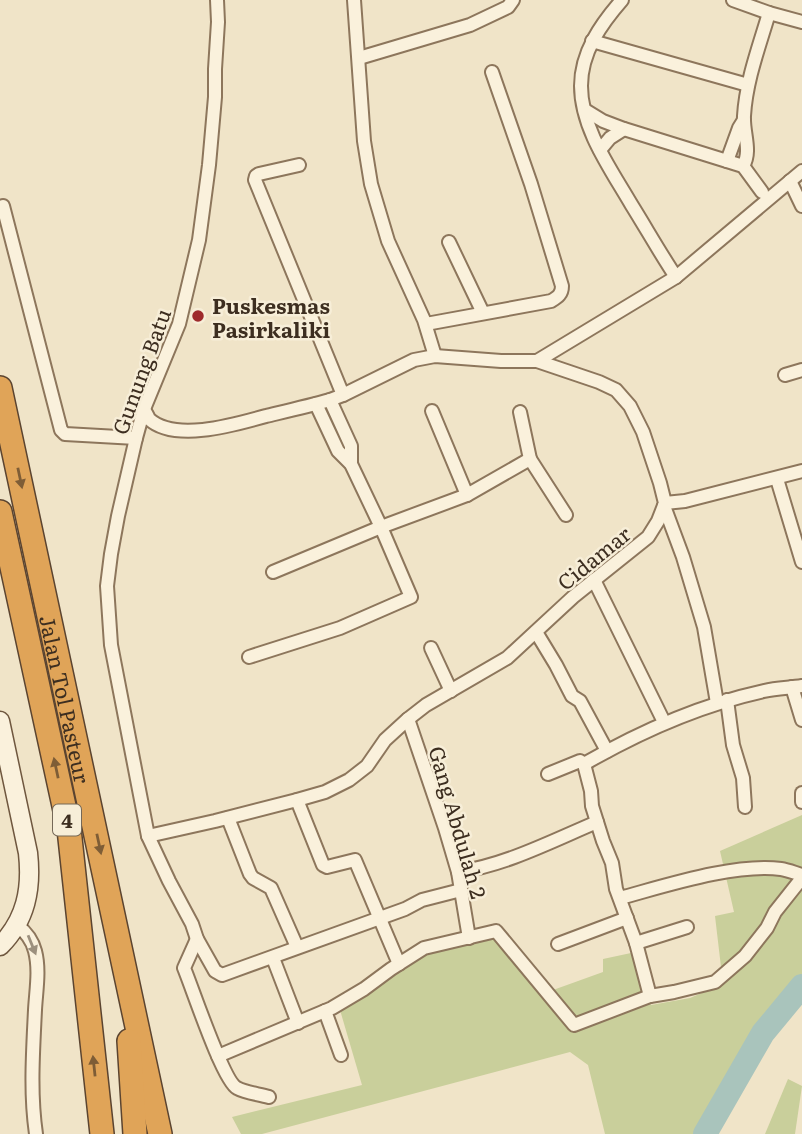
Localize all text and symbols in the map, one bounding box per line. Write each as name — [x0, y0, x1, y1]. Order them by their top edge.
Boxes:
place label: Puskesmas Pasirkaliki — [212, 289, 331, 344]
street label: Gunung Batu — [103, 304, 177, 438]
marker: Puskesmas Pasirkaliki — [190, 308, 206, 324]
one-way arrow — [14, 467, 25, 489]
street label: Cidamar — [549, 518, 637, 596]
street label: Jalan Tol Pasteur — [34, 612, 100, 786]
street label: Gang Abdulah 2 — [422, 742, 496, 902]
one-way arrow — [50, 757, 61, 779]
road number: 4 — [53, 804, 81, 835]
one-way arrow — [93, 833, 104, 855]
one-way arrow — [26, 935, 37, 956]
one-way arrow — [89, 1055, 100, 1077]

